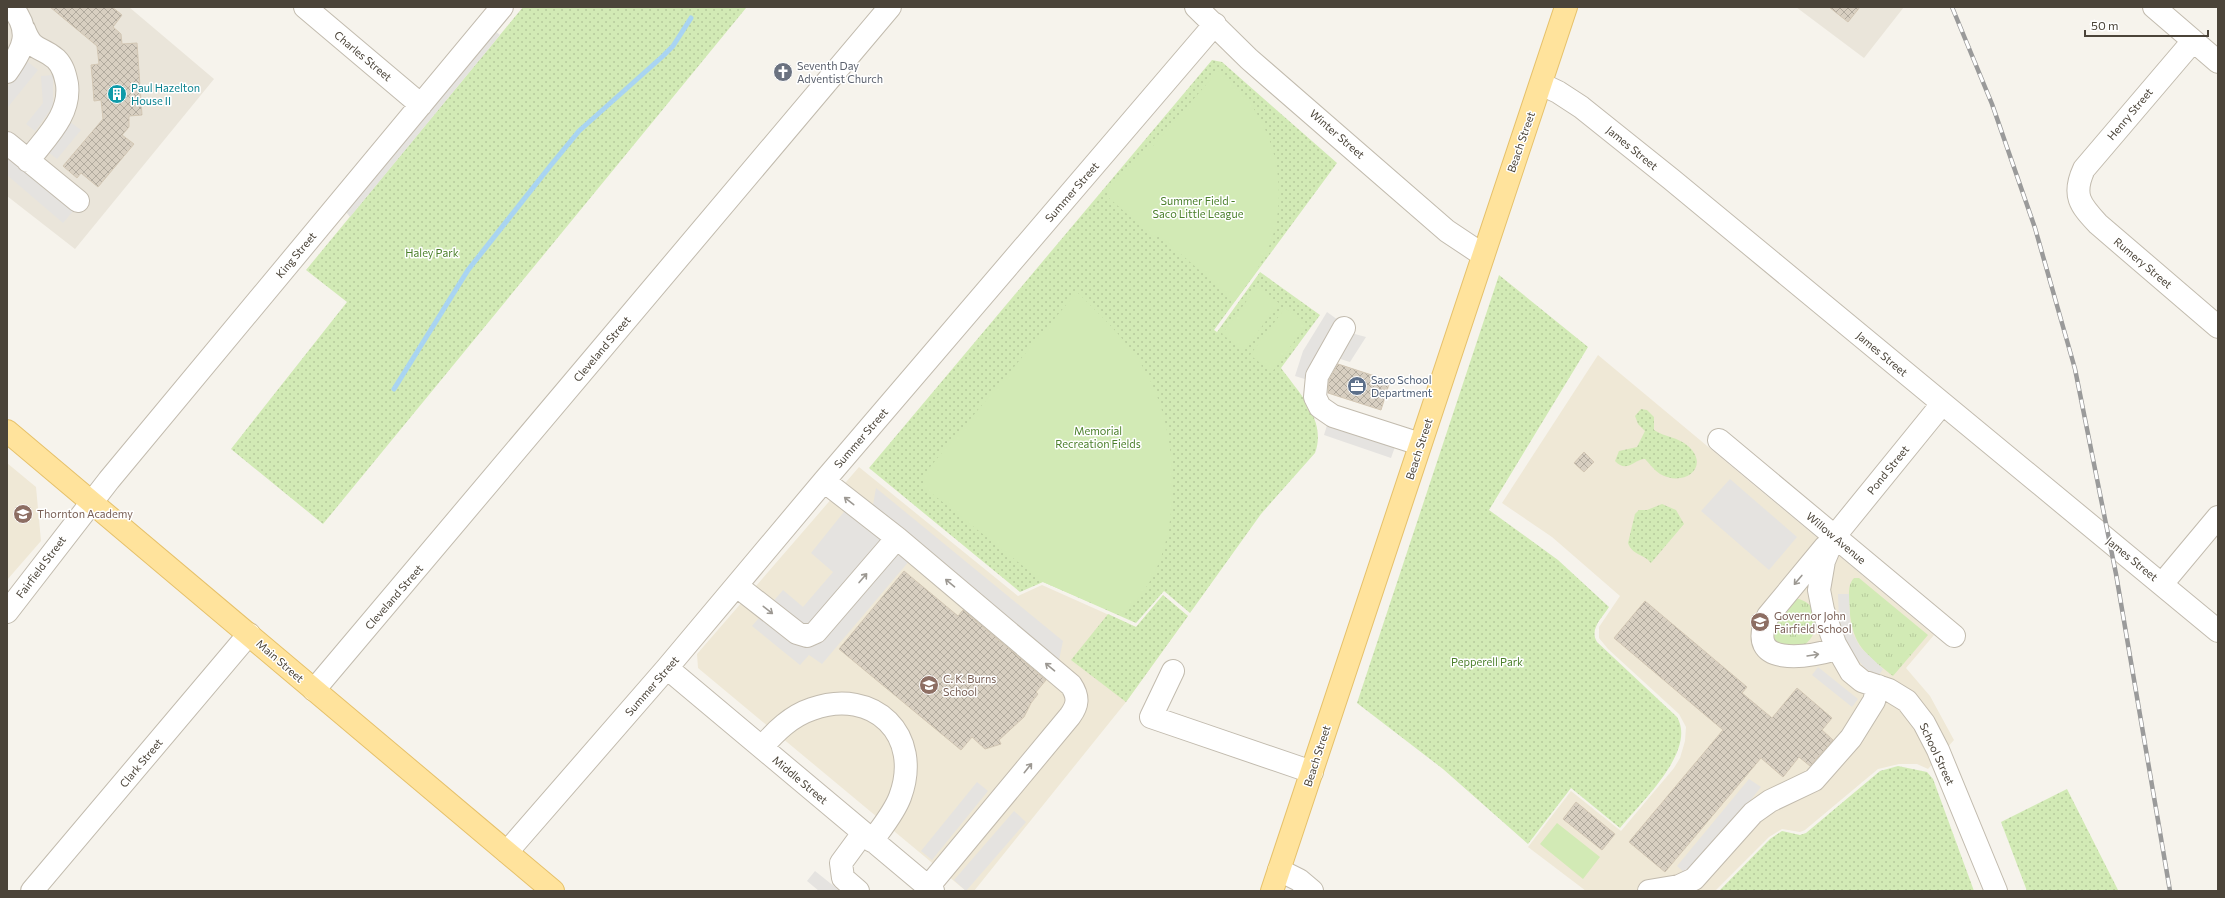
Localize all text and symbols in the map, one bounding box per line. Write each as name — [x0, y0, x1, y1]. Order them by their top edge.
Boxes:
scale bar — [2085, 12, 2208, 38]
text: 50 m — [2091, 18, 2119, 32]
street label: Charles Street — [332, 28, 395, 84]
place label: Seventh Day Adventist Church — [797, 59, 883, 85]
church icon: Seventh Day Adventist Church — [772, 61, 794, 83]
place label: Paul Hazelton House II — [131, 81, 200, 107]
building icon: Paul Hazelton House II — [106, 83, 128, 105]
street label: Henry Street — [2104, 85, 2155, 142]
street label: Winter Street — [1307, 106, 1368, 161]
street label: Beach Street — [1504, 109, 1537, 174]
street label: James Street — [1603, 123, 1661, 173]
street label: Summer Street — [1042, 159, 1102, 224]
park label: Summer Field - Saco Little League — [1153, 194, 1244, 220]
street label: King Street — [273, 229, 319, 280]
street label: Rumery Street — [2112, 234, 2176, 291]
park label: Haley Park — [405, 246, 459, 259]
street label: Cleveland Street — [570, 313, 633, 384]
street label: James Street — [1854, 329, 1911, 380]
place label: Saco School Department — [1371, 373, 1433, 399]
office icon: Saco School Department — [1346, 375, 1368, 397]
street label: Summer Street — [831, 405, 891, 470]
street label: Beach Street — [1403, 416, 1435, 481]
park label: Memorial Recreation Fields — [1055, 424, 1141, 450]
street label: Pond Street — [1864, 442, 1912, 497]
one-way arrow — [844, 497, 855, 505]
school or university icon: Thornton Academy — [12, 503, 34, 525]
place label: Thornton Academy — [37, 507, 133, 520]
street label: Willow Avenue — [1804, 509, 1869, 566]
street label: Fairfield Street — [13, 533, 68, 600]
street label: James Street — [2103, 534, 2161, 584]
street label: Cleveland Street — [362, 561, 426, 632]
one-way arrow — [859, 573, 868, 583]
one-way arrow — [1794, 574, 1803, 585]
one-way arrow — [945, 579, 956, 588]
one-way arrow — [762, 606, 773, 615]
place label: Governor John Fairfield School — [1774, 609, 1851, 635]
school or university icon: Governor John Fairfield School — [1749, 611, 1771, 633]
street label: Main Street — [254, 637, 307, 685]
one-way arrow — [1806, 651, 1819, 659]
street label: Summer Street — [622, 653, 682, 718]
park label: Pepperell Park — [1451, 655, 1523, 668]
one-way arrow — [1044, 662, 1055, 671]
place label: C. K. Burns School — [943, 672, 996, 698]
school or university icon: C. K. Burns School — [918, 674, 940, 696]
street label: School Street — [1917, 721, 1958, 787]
street label: Beach Street — [1301, 723, 1333, 788]
street label: Clark Street — [116, 735, 165, 790]
street label: Middle Street — [770, 753, 831, 807]
one-way arrow — [1023, 763, 1032, 774]

